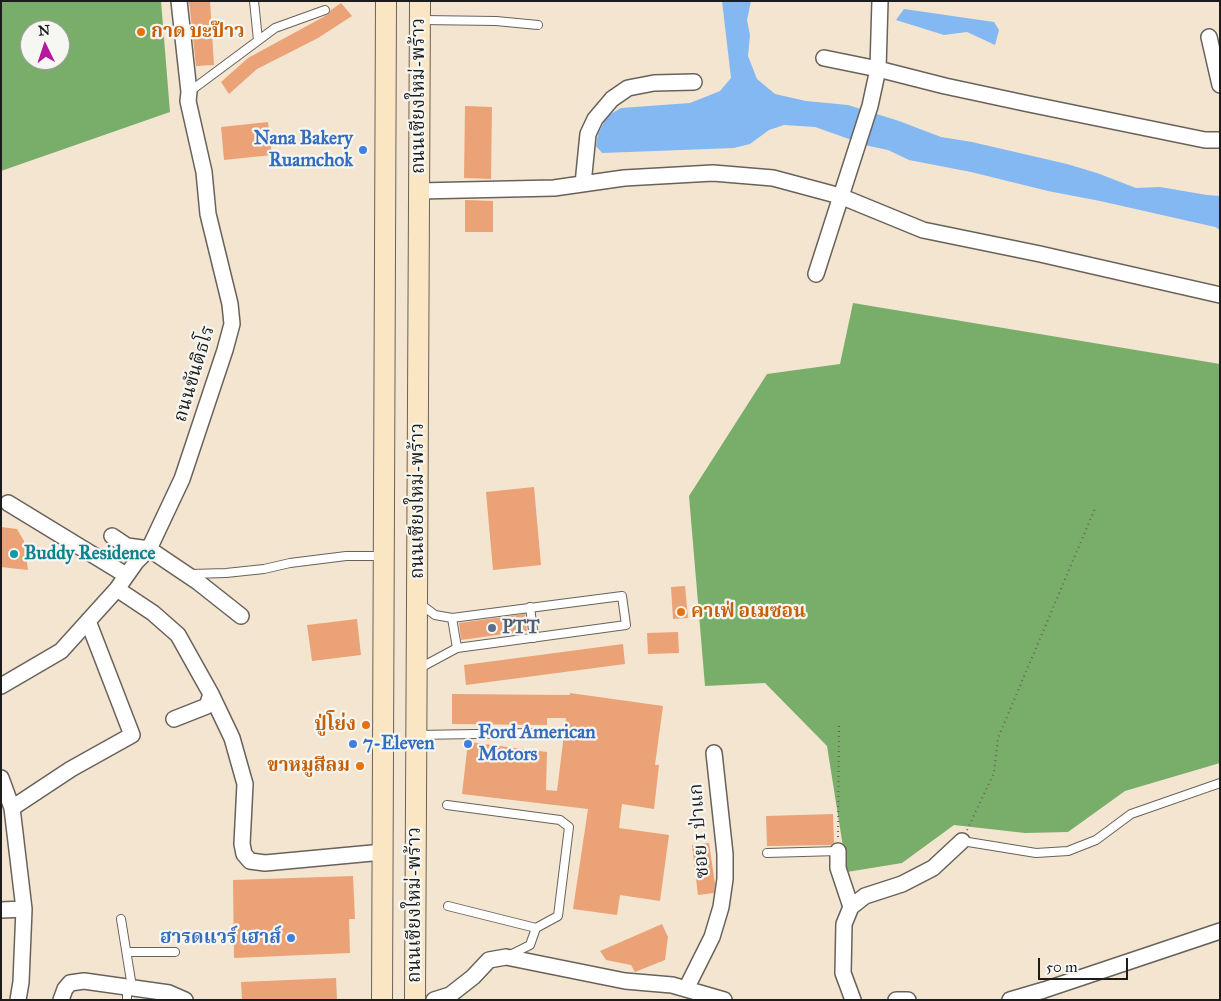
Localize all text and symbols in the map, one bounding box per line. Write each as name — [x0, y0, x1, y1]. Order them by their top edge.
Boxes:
street label: ถนนเชียงใหม่-พร้าว — [408, 18, 430, 174]
north arrow — [20, 20, 70, 70]
place label: กาด บะป๊าว — [151, 21, 245, 43]
text: N — [37, 22, 51, 39]
marker: กาด บะป๊าว — [135, 26, 147, 38]
place label: Nana Bakery Ruamchok — [254, 128, 353, 172]
marker: Nana Bakery Ruamchok — [357, 144, 369, 156]
street label: ถนนขันติธโร — [170, 323, 220, 425]
street label: ถนนเชียงใหม่-พร้าว — [407, 423, 429, 579]
place label: Buddy Residence — [24, 543, 156, 565]
marker: Buddy Residence — [8, 548, 20, 560]
place label: คาเฟ่ อเมซอน — [691, 601, 806, 623]
marker: คาเฟ่ อเมซอน — [675, 606, 687, 618]
place label: PTT — [502, 617, 539, 639]
marker: PTT — [486, 622, 498, 634]
place label: ปู่โย่ง — [314, 714, 356, 736]
marker: ปู่โย่ง — [360, 719, 372, 731]
place label: Ford American Motors — [478, 722, 596, 766]
place label: 7-Eleven — [363, 733, 435, 755]
marker: 7-Eleven — [347, 738, 359, 750]
marker: Ford American Motors — [462, 738, 474, 750]
place label: ขาหมูสีลม — [267, 755, 350, 777]
marker: ขาหมูสีลม — [354, 760, 366, 772]
street label: ซอย 1 ป่าแก — [685, 783, 715, 879]
street label: ถนนเชียงใหม่-พร้าว — [404, 827, 426, 983]
place label: ฮารดแวร์ เฮาส์ — [160, 927, 281, 949]
marker: ฮารดแวร์ เฮาส์ — [285, 932, 297, 944]
scale bar — [1041, 948, 1131, 980]
text: 50 m — [1046, 958, 1078, 976]

